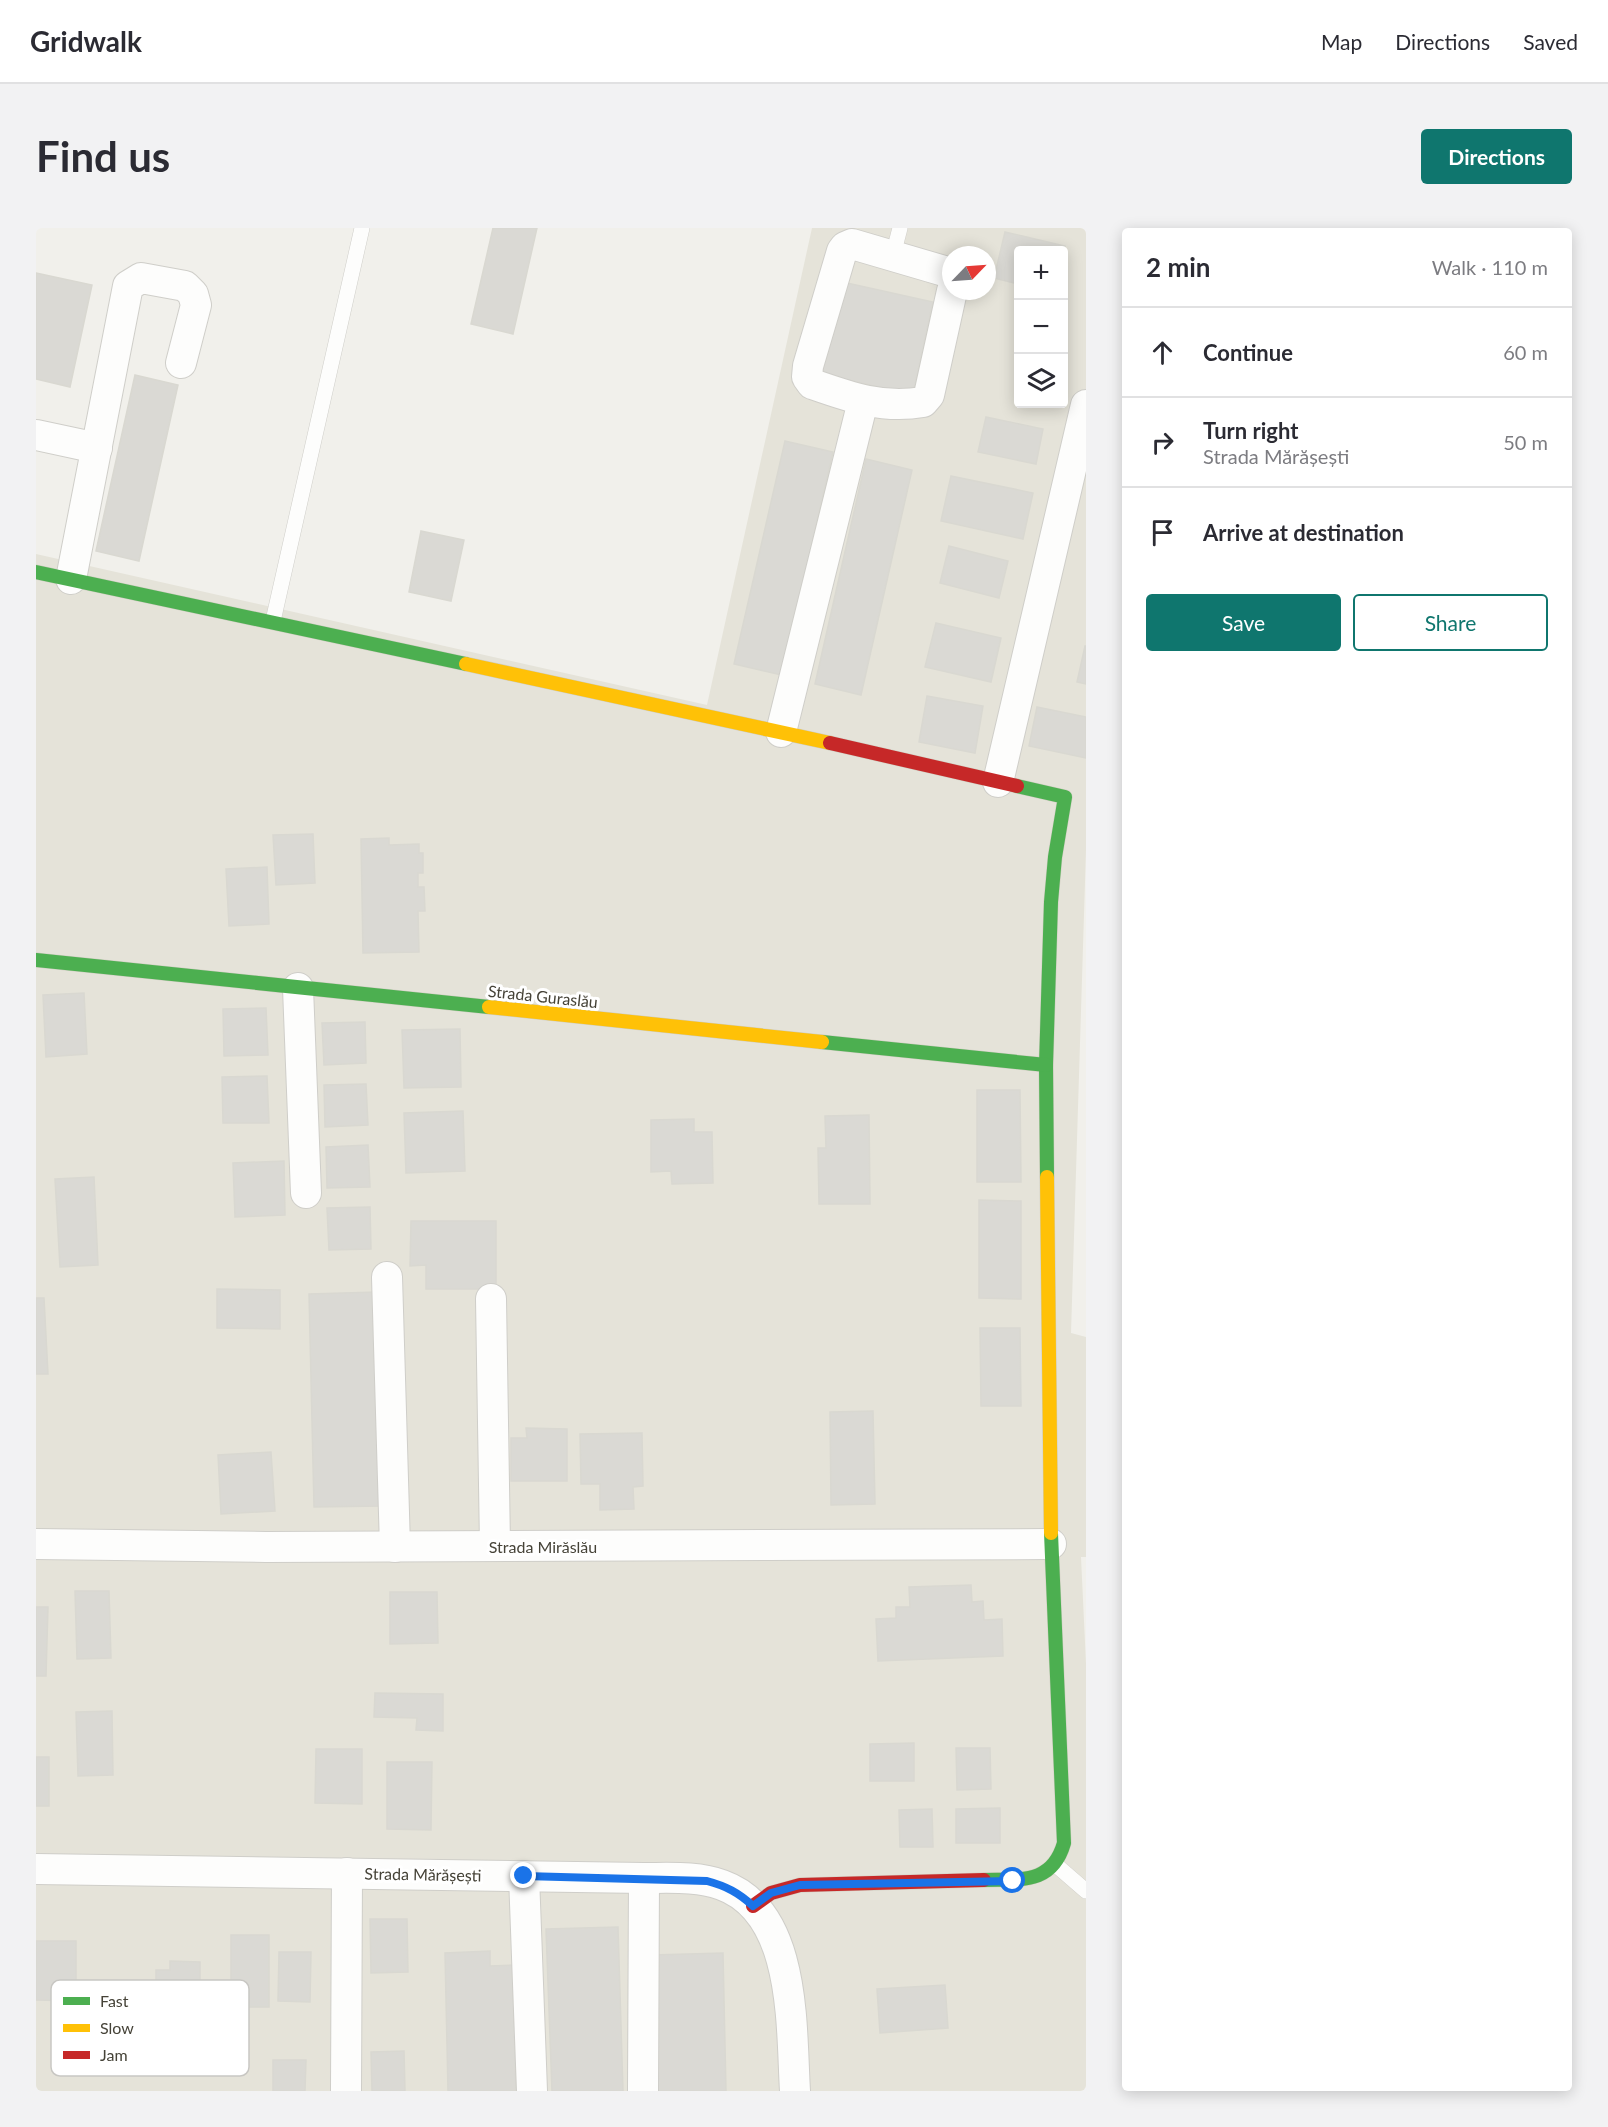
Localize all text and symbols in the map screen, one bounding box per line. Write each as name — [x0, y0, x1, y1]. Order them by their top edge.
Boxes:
text: Gridwalk — [30, 24, 142, 58]
text: Map — [1321, 29, 1362, 54]
text: Directions — [1395, 29, 1490, 54]
text: Saved — [1523, 29, 1578, 54]
button: Directions — [1421, 129, 1572, 184]
text: Find us — [36, 131, 170, 181]
north arrow — [942, 246, 996, 300]
map controls — [1014, 246, 1068, 408]
button: + — [1014, 246, 1068, 300]
text: 2 min — [1146, 251, 1210, 283]
text: Walk · 110 m — [1432, 255, 1548, 279]
button: − — [1014, 300, 1068, 354]
icon: ahead — [1146, 336, 1179, 369]
text: Continue — [1203, 339, 1293, 366]
text: 60 m — [1503, 340, 1548, 364]
button: layers — [1014, 354, 1068, 408]
text: Turn right — [1203, 417, 1298, 444]
icon: right — [1146, 426, 1179, 459]
text: 50 m — [1503, 430, 1548, 454]
text: Strada Mărășești — [1203, 444, 1349, 468]
icon: arrive — [1146, 516, 1179, 549]
text: Arrive at destination — [1203, 519, 1404, 546]
button: Save — [1146, 594, 1341, 651]
button: Share — [1353, 594, 1548, 651]
street label: Strada Guraslău — [487, 981, 599, 1011]
street label: Strada Mirăslău — [489, 1537, 597, 1556]
route end — [510, 1862, 536, 1888]
street label: Strada Mărășești — [364, 1863, 482, 1885]
route start — [999, 1867, 1025, 1893]
legend — [51, 1980, 249, 2076]
text: Fast — [100, 1991, 129, 2010]
text: Slow — [100, 2018, 134, 2037]
text: Jam — [100, 2045, 128, 2064]

